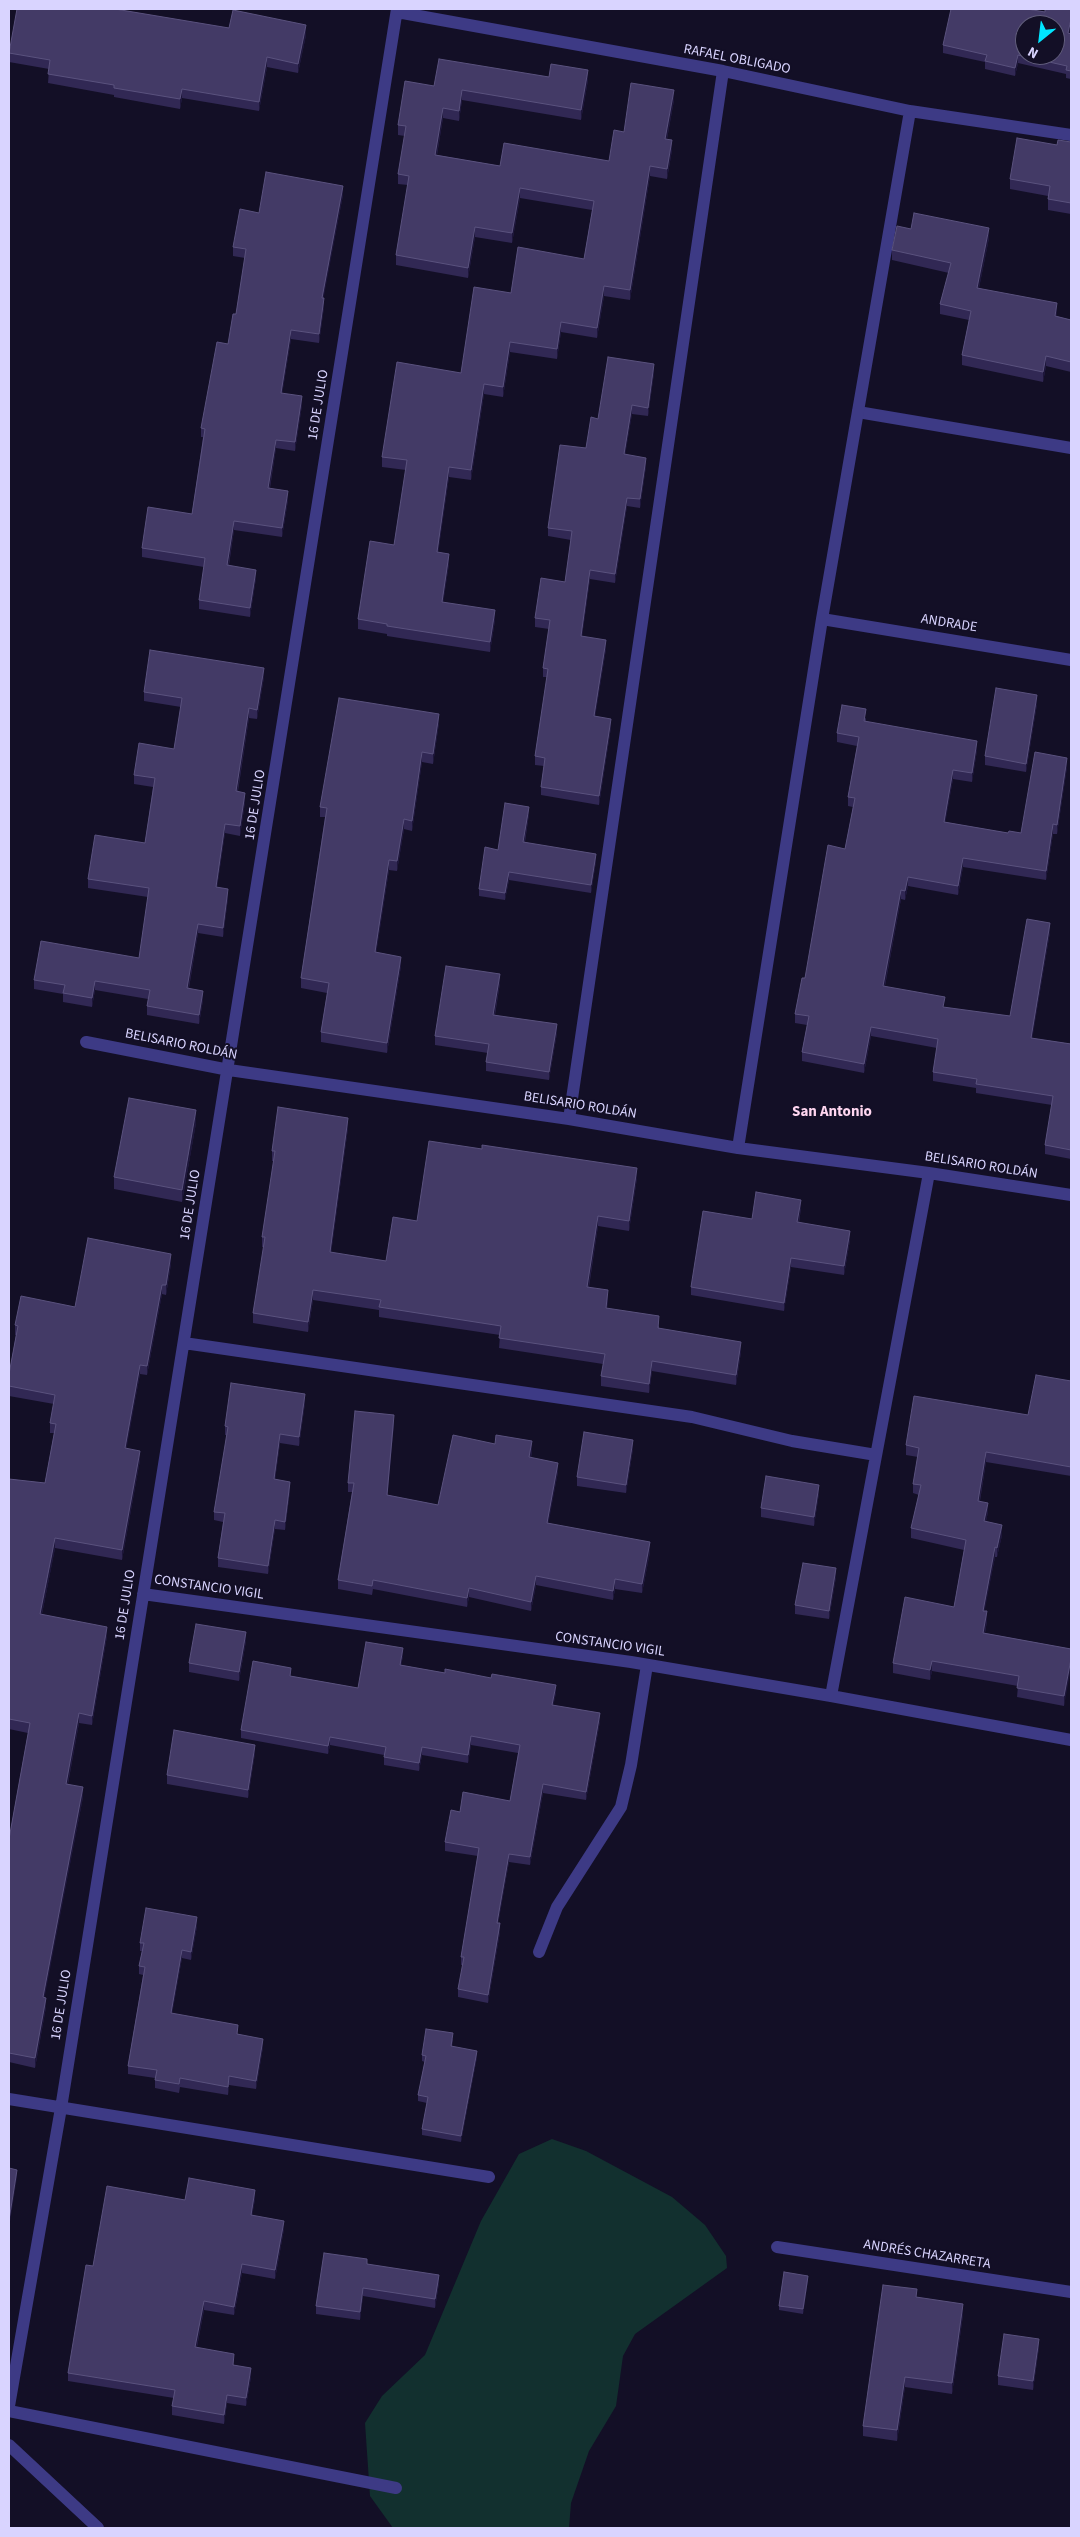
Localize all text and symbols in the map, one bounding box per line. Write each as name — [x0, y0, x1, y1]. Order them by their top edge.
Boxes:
north arrow — [1015, 15, 1065, 65]
street label: RAFAEL OBLIGADO — [682, 41, 792, 79]
text: N — [1024, 41, 1042, 63]
street label: 16 DE JULIO — [305, 369, 333, 441]
street label: ANDRADE — [920, 611, 978, 637]
street label: 16 DE JULIO — [242, 769, 270, 841]
street label: BELISARIO ROLDÁN — [123, 1026, 239, 1064]
street label: BELISARIO ROLDÁN — [522, 1089, 638, 1123]
district label: San Antonio — [792, 1104, 872, 1122]
street label: BELISARIO ROLDÁN — [923, 1149, 1039, 1183]
street label: 16 DE JULIO — [177, 1169, 205, 1241]
street label: 16 DE JULIO — [112, 1569, 140, 1641]
street label: CONSTANCIO VIGIL — [153, 1572, 265, 1604]
street label: CONSTANCIO VIGIL — [554, 1629, 666, 1661]
street label: 16 DE JULIO — [48, 1969, 76, 2041]
street label: ANDRÉS CHAZARRETA — [862, 2237, 992, 2273]

